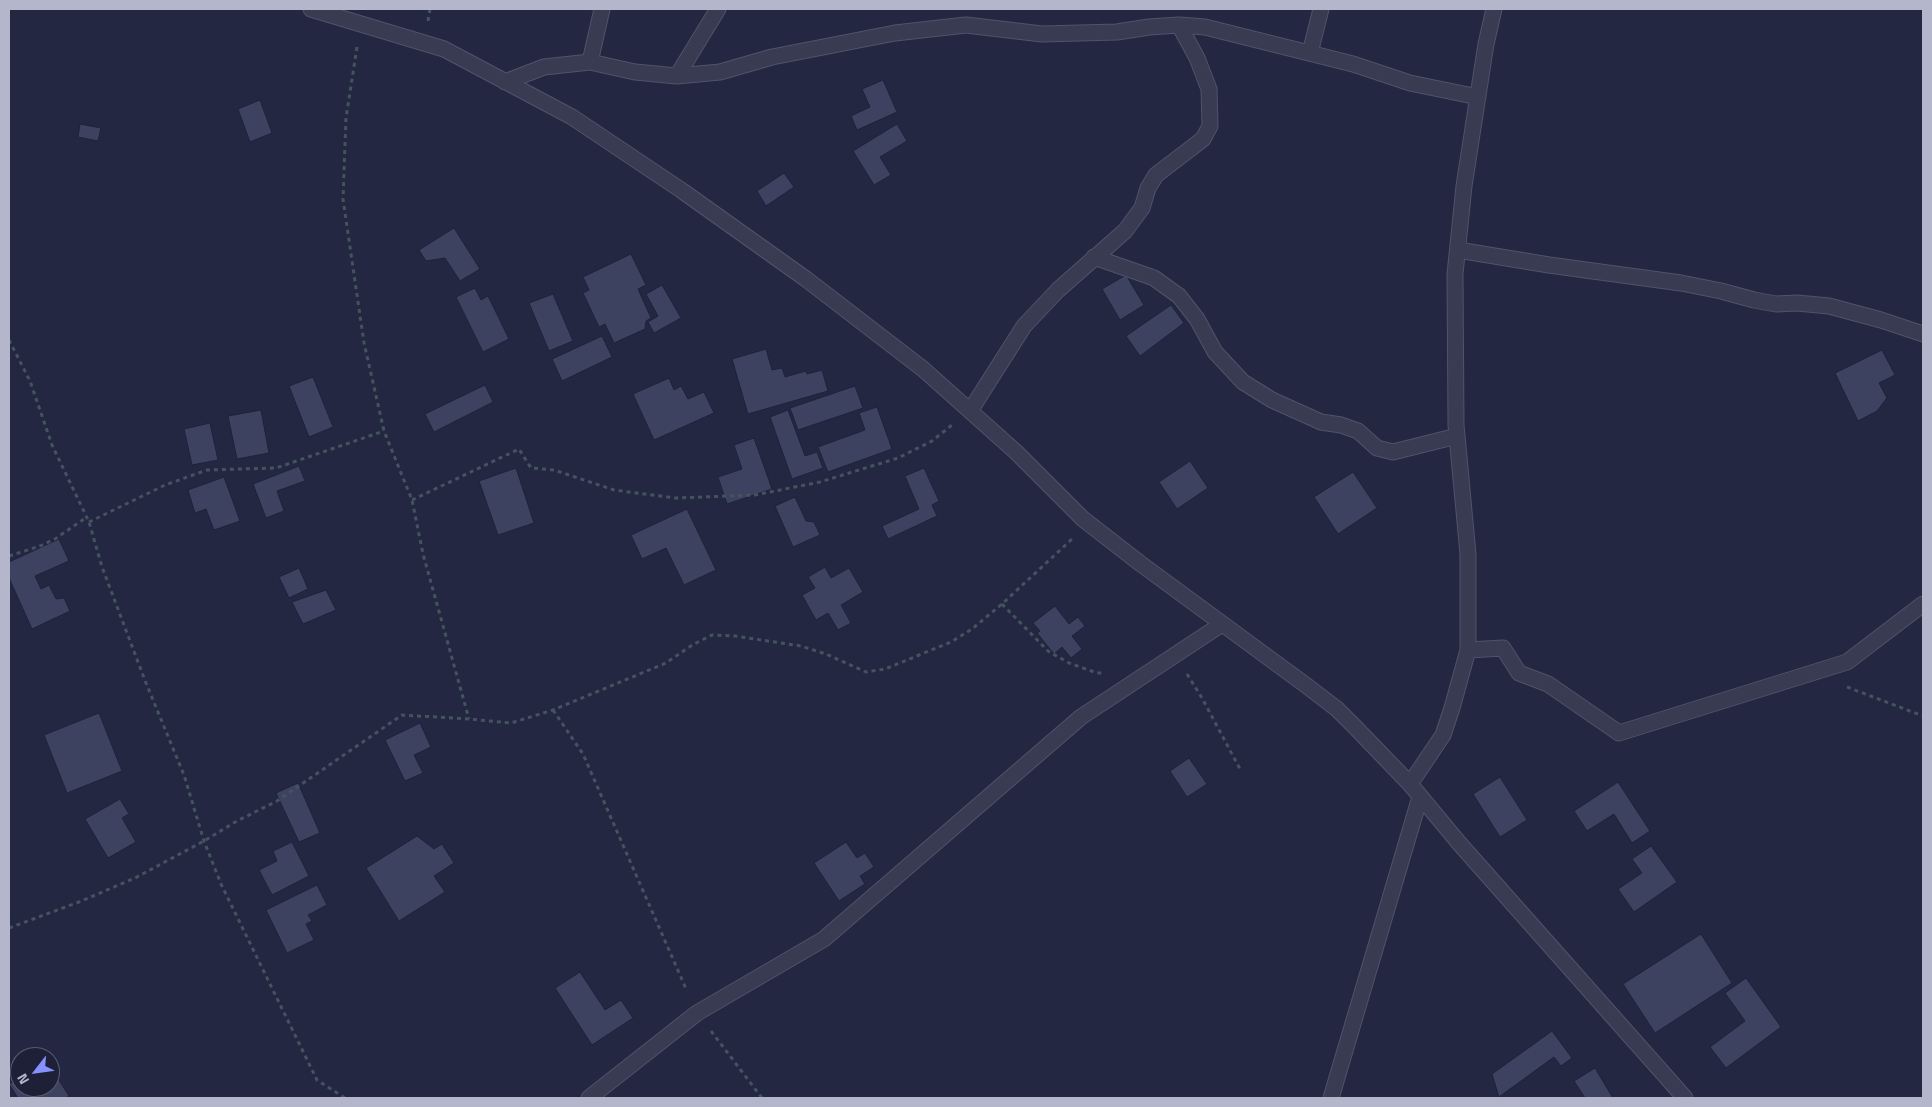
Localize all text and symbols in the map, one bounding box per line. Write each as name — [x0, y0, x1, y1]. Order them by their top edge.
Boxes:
north arrow — [10, 1047, 60, 1097]
text: N — [11, 1070, 34, 1089]

